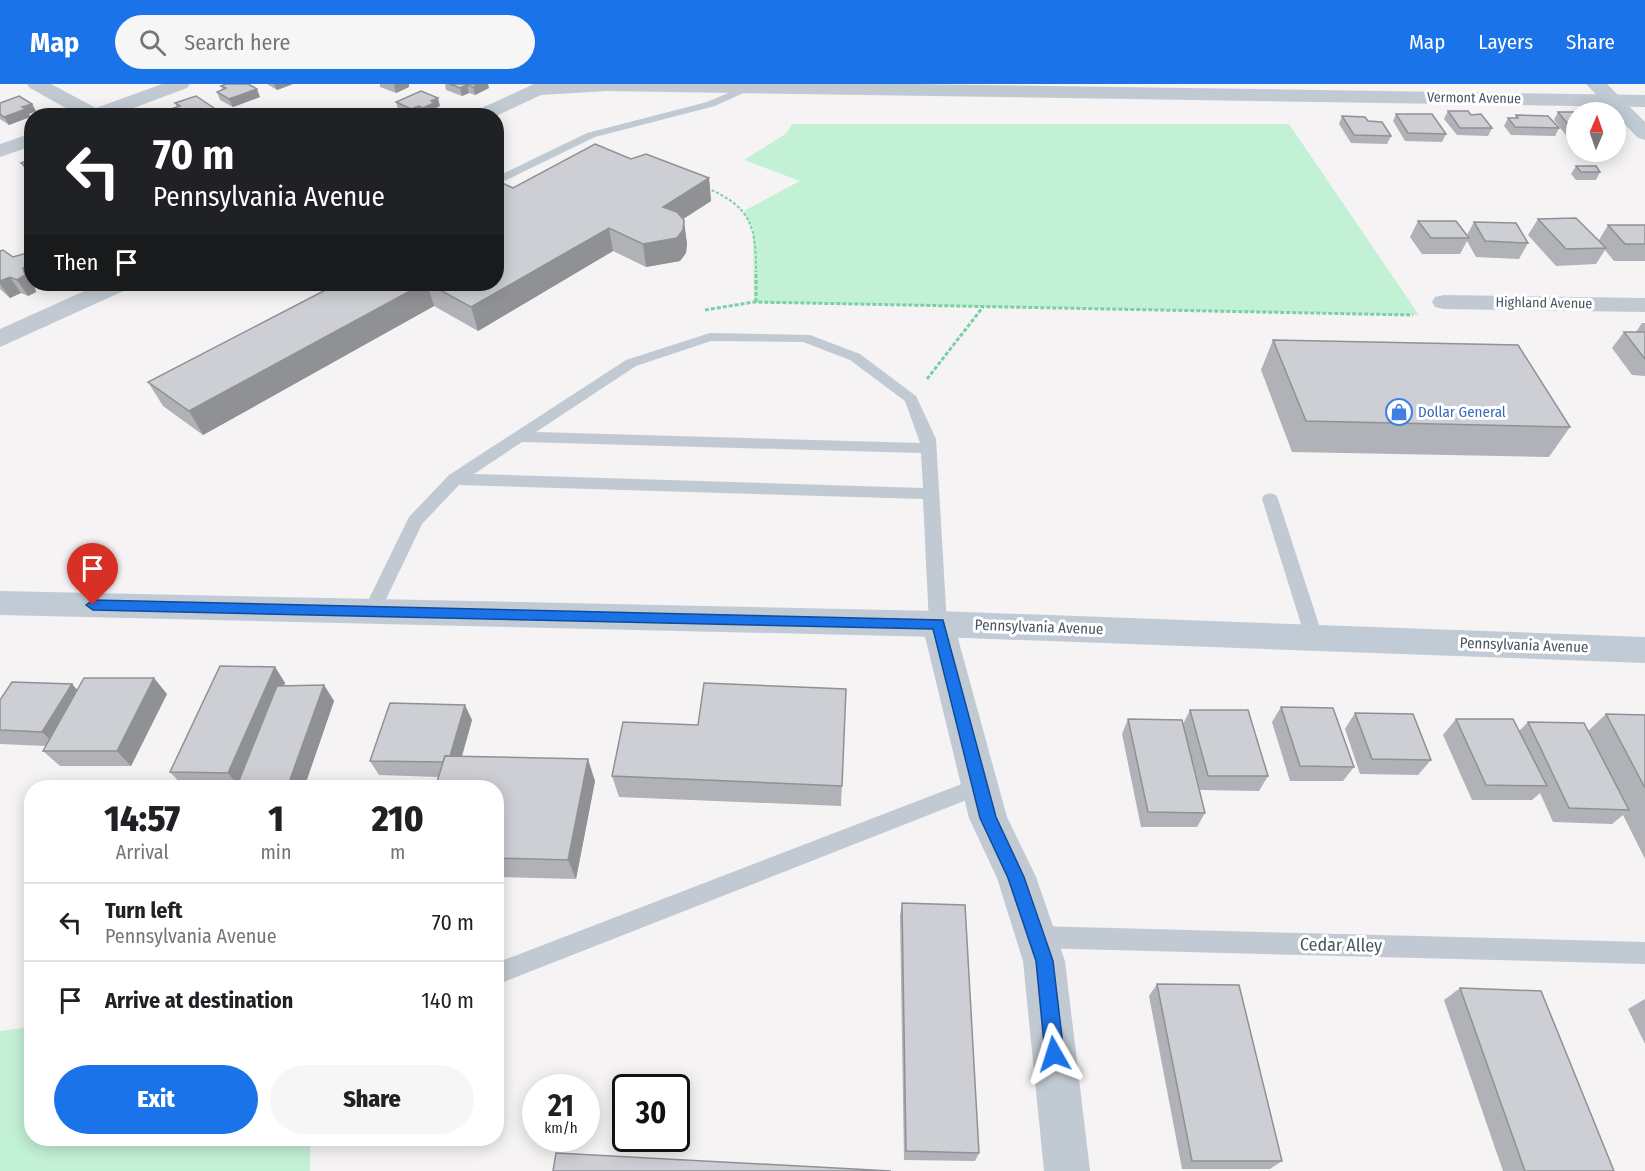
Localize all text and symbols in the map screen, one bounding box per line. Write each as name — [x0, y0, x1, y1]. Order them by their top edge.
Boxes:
search box — [115, 15, 535, 69]
text: Map — [30, 26, 79, 59]
icon: search — [136, 26, 169, 59]
text: Search here — [184, 29, 290, 56]
text: Map — [1409, 29, 1445, 55]
text: Layers — [1478, 29, 1533, 55]
text: Share — [1566, 29, 1615, 55]
street label: Vermont Avenue — [1427, 89, 1521, 107]
north arrow — [1566, 102, 1626, 162]
map controls — [1566, 102, 1626, 162]
text: 70 m — [153, 130, 234, 180]
icon: left — [54, 132, 132, 210]
text: Pennsylvania Avenue — [153, 181, 385, 213]
icon: arrive — [110, 246, 143, 279]
text: Then — [54, 249, 98, 276]
street label: Highland Avenue — [1496, 294, 1593, 312]
shop icon: Dollar General — [1384, 397, 1414, 427]
place label: Dollar General — [1418, 403, 1506, 421]
pin — [67, 543, 118, 605]
icon: arrive — [76, 552, 109, 585]
street label: Pennsylvania Avenue — [974, 616, 1104, 638]
street label: Pennsylvania Avenue — [1459, 634, 1589, 656]
text: 14:57 — [104, 797, 180, 841]
text: 1 — [268, 797, 284, 841]
text: 210 — [372, 797, 424, 841]
text: Arrival — [116, 840, 169, 864]
text: min — [260, 840, 291, 864]
text: m — [390, 840, 405, 864]
text: Turn left — [105, 897, 183, 924]
icon: left — [54, 906, 87, 939]
text: 70 m — [432, 909, 474, 936]
text: Pennsylvania Avenue — [105, 924, 277, 948]
street label: Cedar Alley — [1300, 933, 1382, 957]
icon: arrive — [54, 984, 87, 1017]
text: Arrive at destination — [105, 987, 293, 1014]
text: 140 m — [421, 987, 474, 1014]
position arrow — [1022, 1022, 1086, 1086]
button: Exit — [54, 1065, 258, 1134]
button: Share — [270, 1065, 474, 1134]
speed limit sign: 30 — [612, 1074, 690, 1152]
text: 21 — [548, 1088, 574, 1124]
text: km/h — [544, 1119, 578, 1137]

